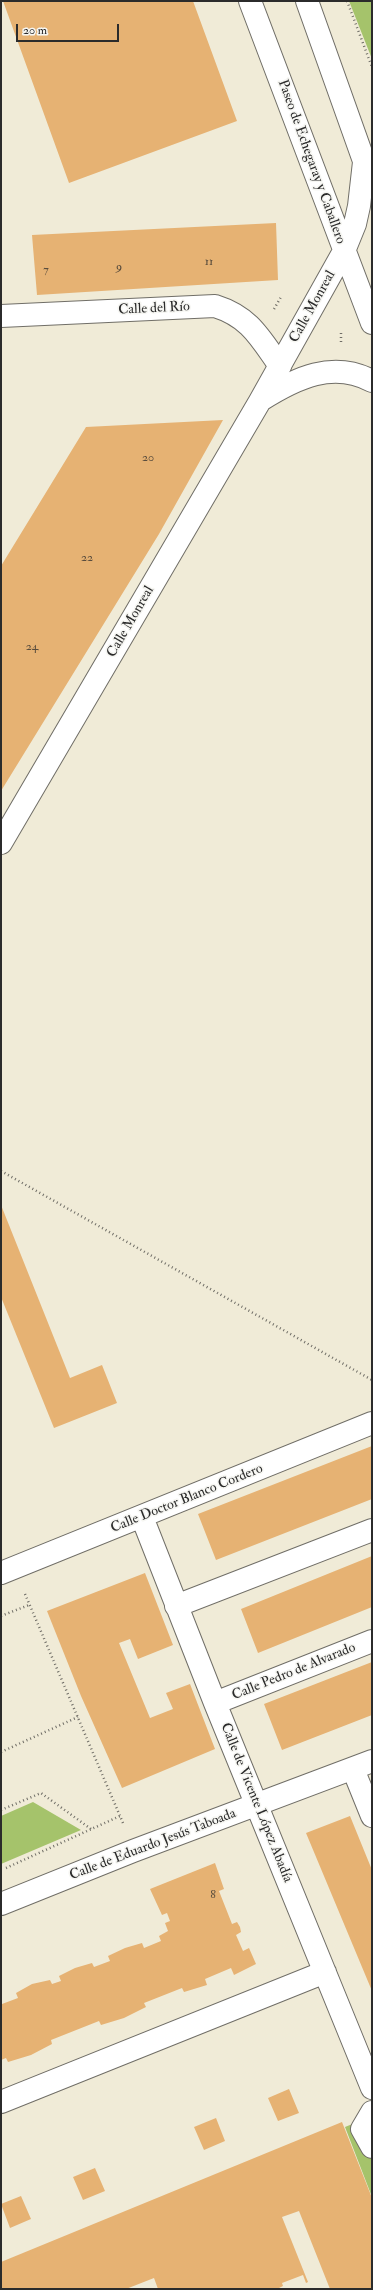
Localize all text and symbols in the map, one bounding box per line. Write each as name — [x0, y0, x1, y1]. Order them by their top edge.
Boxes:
scale bar — [18, 16, 121, 42]
text: 20 m — [23, 23, 47, 38]
street label: Paseo de Echegaray y Caballero — [273, 78, 349, 246]
house number: 11 — [205, 255, 213, 269]
house number: 9 — [116, 260, 122, 274]
house number: 7 — [43, 263, 49, 277]
street label: Calle Monreal — [286, 268, 340, 346]
street label: Calle del Río — [118, 299, 190, 319]
house number: 20 — [142, 451, 154, 465]
house number: 22 — [81, 551, 93, 565]
street label: Calle Monreal — [104, 583, 158, 661]
house number: 24 — [26, 640, 38, 654]
street label: Calle Doctor Blanco Cordero — [108, 1461, 266, 1537]
street label: Calle Pedro de Alvarado — [230, 1640, 358, 1704]
street label: Calle de Vicente López Abadía — [216, 1721, 296, 1885]
street label: Calle de Eduardo Jesús Taboada — [67, 1805, 239, 1885]
house number: 8 — [210, 1888, 216, 1902]

